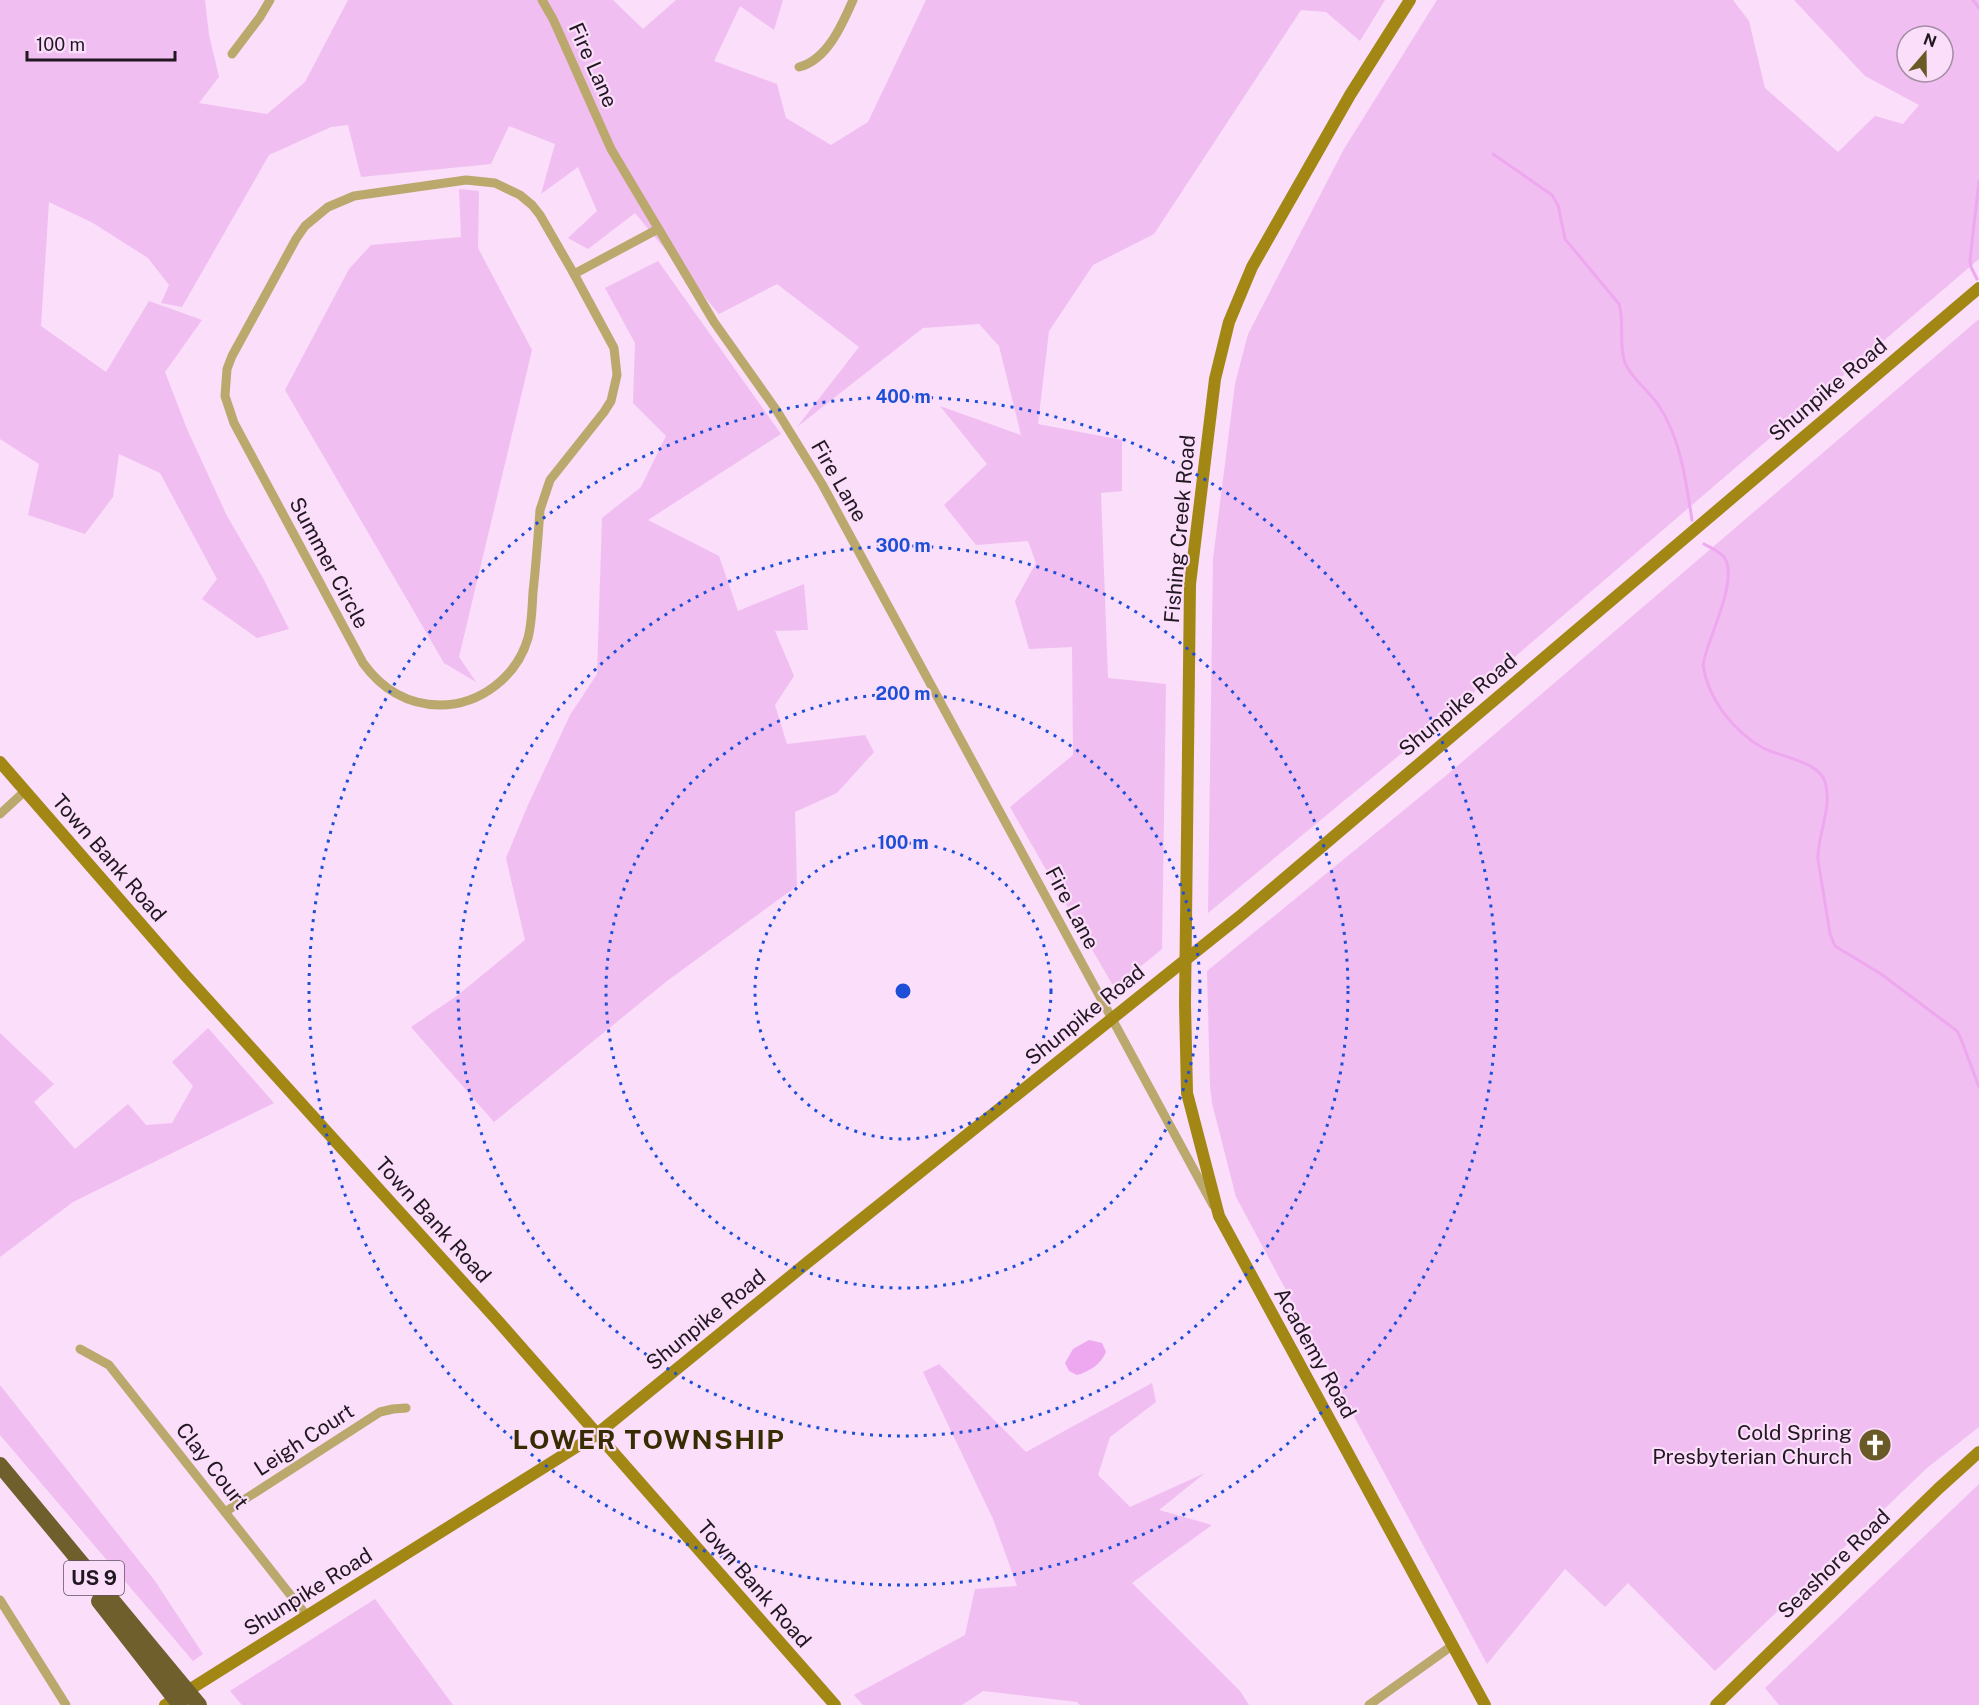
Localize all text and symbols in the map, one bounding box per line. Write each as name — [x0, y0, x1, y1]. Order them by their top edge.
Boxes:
street label: Fire Lane — [564, 19, 623, 111]
scale bar — [27, 24, 176, 62]
north arrow — [1895, 24, 1955, 84]
text: N — [1921, 29, 1939, 51]
text: 100 m — [36, 34, 85, 55]
street label: Shunpike Road — [1764, 333, 1892, 446]
text: 400 m — [875, 386, 931, 407]
street label: Fishing Creek Road — [1159, 434, 1200, 624]
street label: Fire Lane — [806, 435, 873, 526]
street label: Summer Circle — [284, 493, 374, 633]
text: 300 m — [875, 535, 931, 556]
street label: Shunpike Road — [1394, 648, 1522, 761]
text: 200 m — [876, 683, 930, 704]
street label: Town Bank Road — [47, 789, 172, 927]
text: 100 m — [877, 832, 929, 853]
street label: Fire Lane — [1040, 862, 1105, 953]
street label: Shunpike Road — [1020, 959, 1149, 1070]
centre of rings — [893, 981, 913, 1001]
street label: Town Bank Road — [370, 1152, 496, 1288]
street label: Shunpike Road — [641, 1264, 770, 1375]
street label: Academy Road — [1269, 1283, 1362, 1423]
street label: Leigh Court — [249, 1398, 358, 1481]
street label: Clay Court — [171, 1417, 254, 1514]
place label: Cold Spring Presbyterian Church — [1652, 1420, 1852, 1469]
district label: LOWER TOWNSHIP — [513, 1423, 785, 1455]
church icon: Cold Spring Presbyterian Church — [1857, 1427, 1893, 1463]
street label: Seashore Road — [1772, 1504, 1895, 1624]
street label: Town Bank Road — [692, 1515, 817, 1653]
street label: Shunpike Road — [239, 1542, 376, 1641]
road number: US 9 — [64, 1561, 124, 1595]

